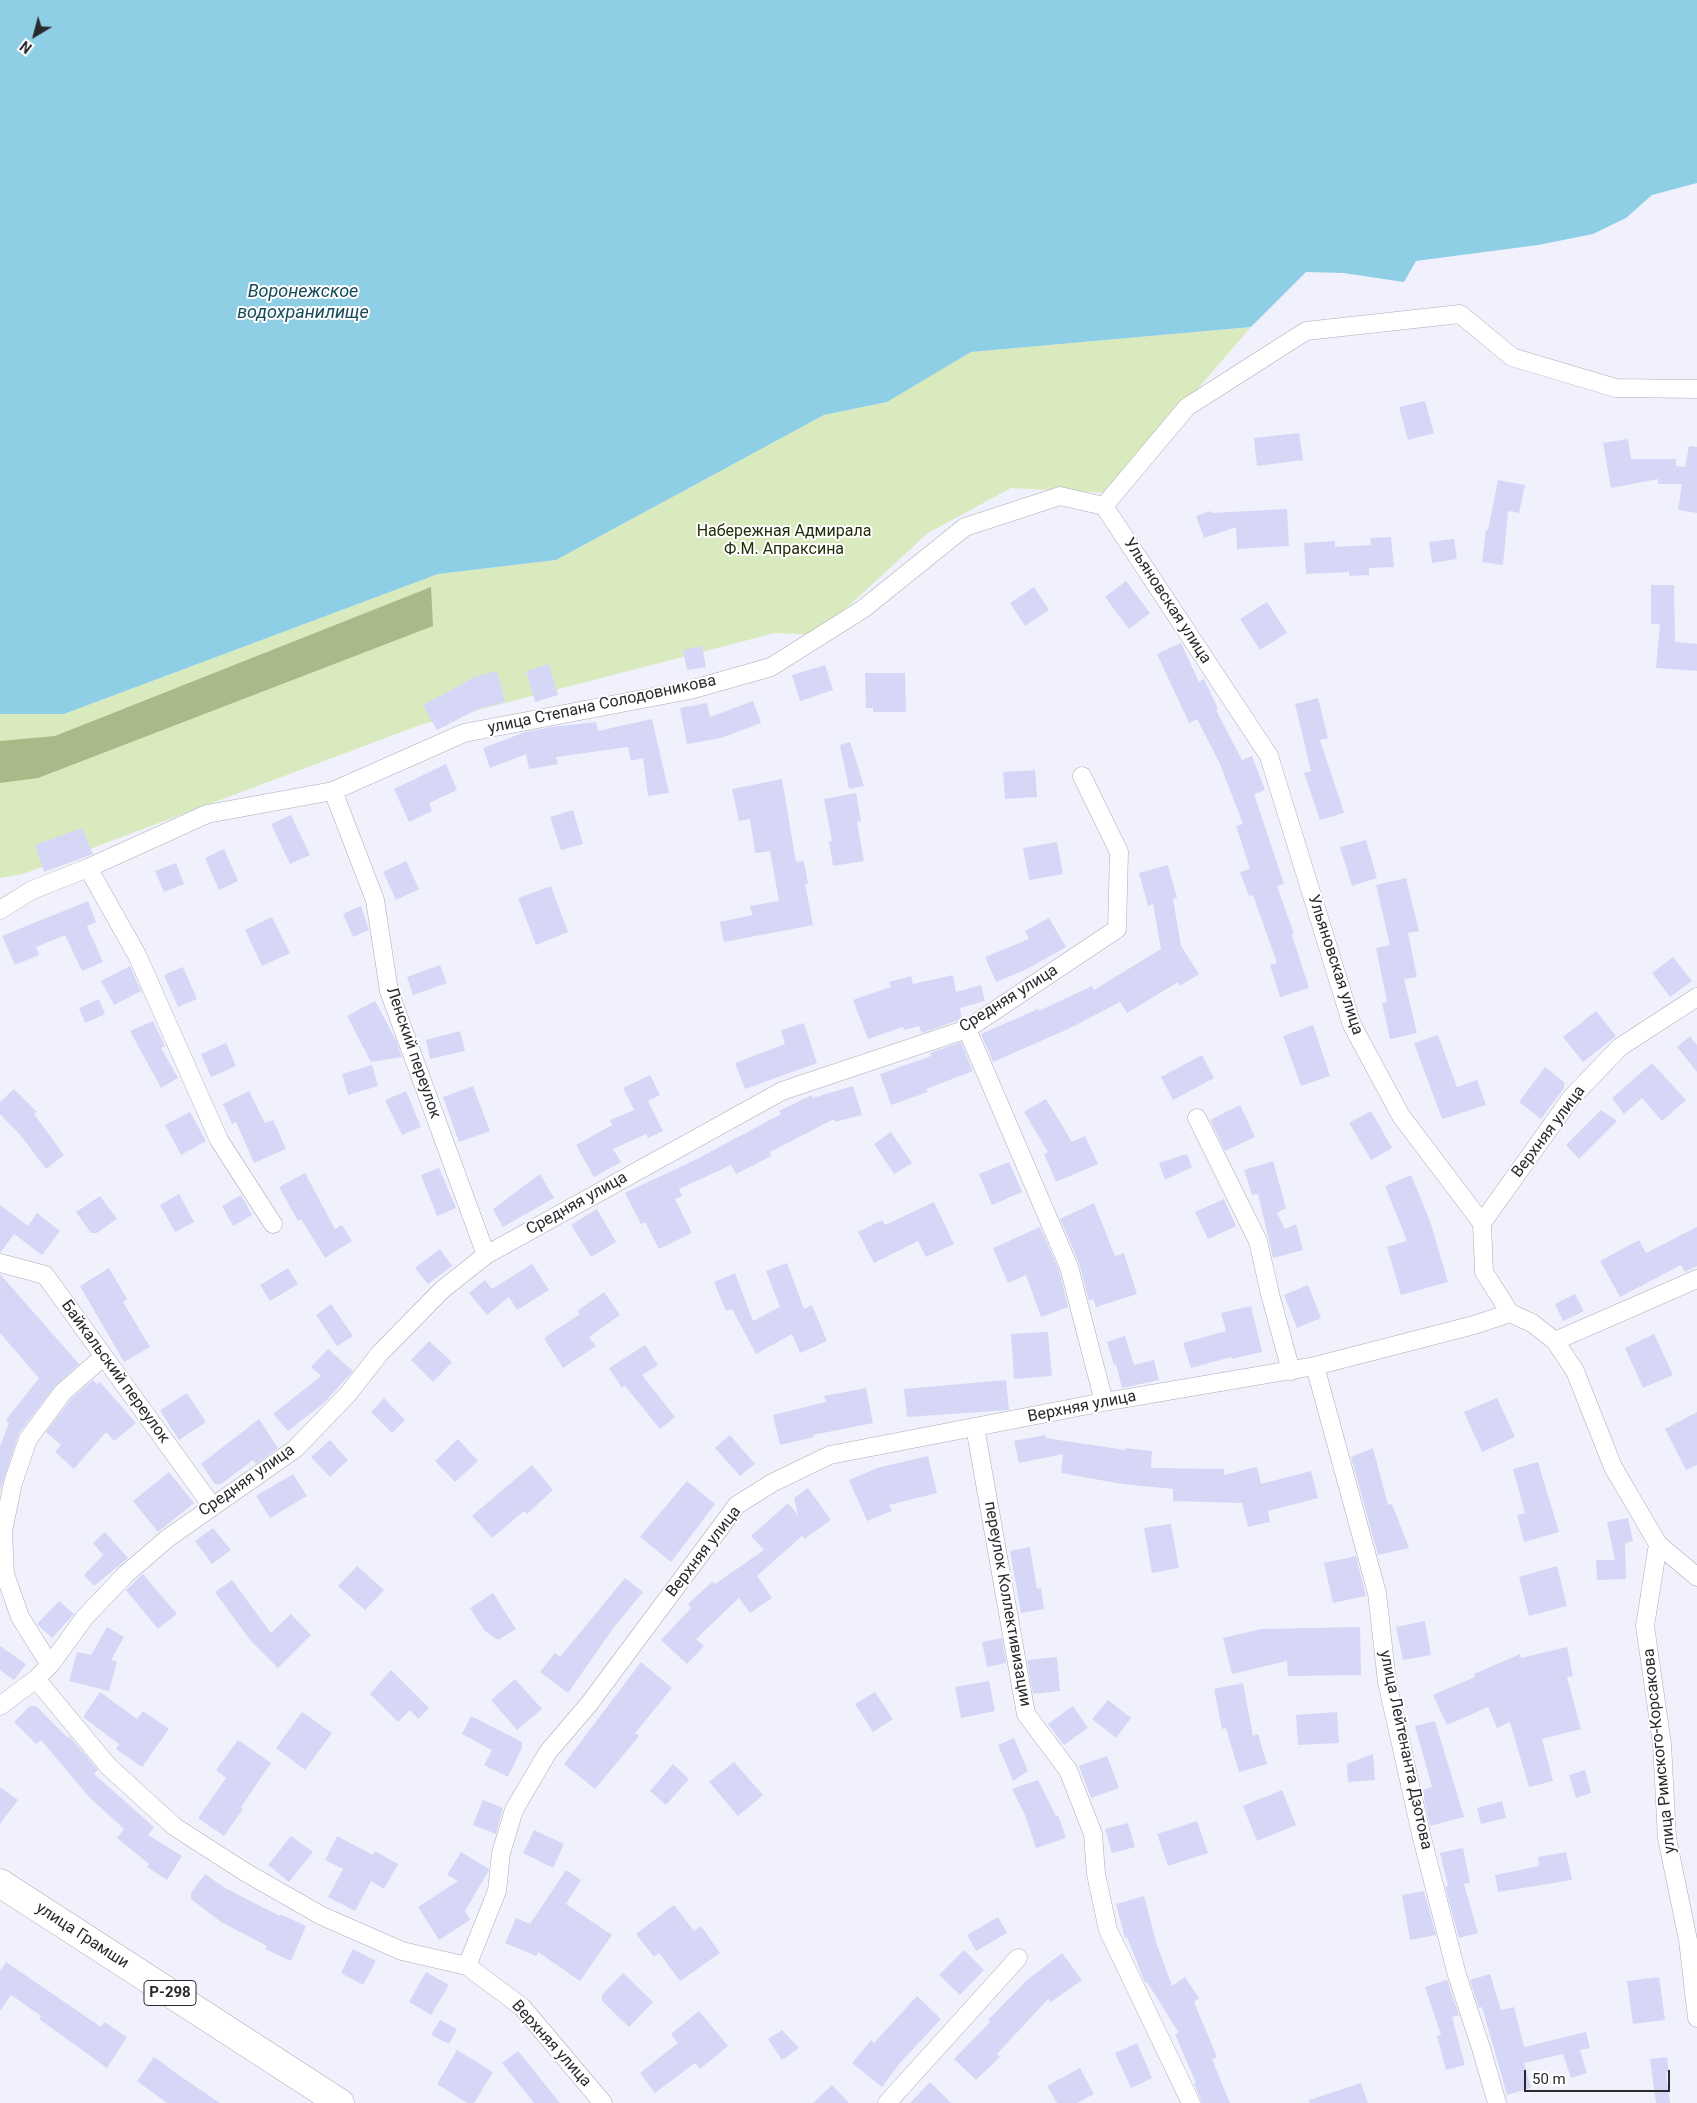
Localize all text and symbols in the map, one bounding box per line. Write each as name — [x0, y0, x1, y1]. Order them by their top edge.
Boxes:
north arrow — [10, 10, 60, 60]
text: N — [17, 38, 35, 56]
water label: Воронежское водохранилище — [237, 281, 369, 324]
park label: Набережная Адмирала Ф.М. Апраксина — [697, 522, 871, 560]
street label: Ульяновская улица — [1119, 534, 1215, 668]
street label: улица Степана Солодовникова — [486, 671, 718, 739]
street label: Ульяновская улица — [1303, 893, 1367, 1037]
street label: Средняя улица — [956, 961, 1062, 1037]
street label: Ленский переулок — [381, 985, 445, 1121]
street label: Верхняя улица — [1508, 1082, 1590, 1182]
street label: Средняя улица — [523, 1168, 631, 1240]
street label: Байкальский переулок — [57, 1297, 173, 1447]
street label: Верхняя улица — [1026, 1387, 1138, 1427]
street label: Средняя улица — [196, 1441, 298, 1521]
street label: переулок Коллективизации — [979, 1500, 1035, 1708]
street label: Верхняя улица — [663, 1503, 745, 1601]
street label: улица Римского-Корсакова — [1640, 1648, 1680, 1854]
street label: улица Лейтенанта Дзотова — [1374, 1649, 1436, 1851]
street label: улица Грамши — [32, 1899, 132, 1973]
road number: Р-298 — [144, 1980, 196, 2006]
street label: Верхняя улица — [507, 1997, 595, 2091]
scale bar — [1527, 2060, 1673, 2092]
text: 50 m — [1532, 2070, 1566, 2088]

